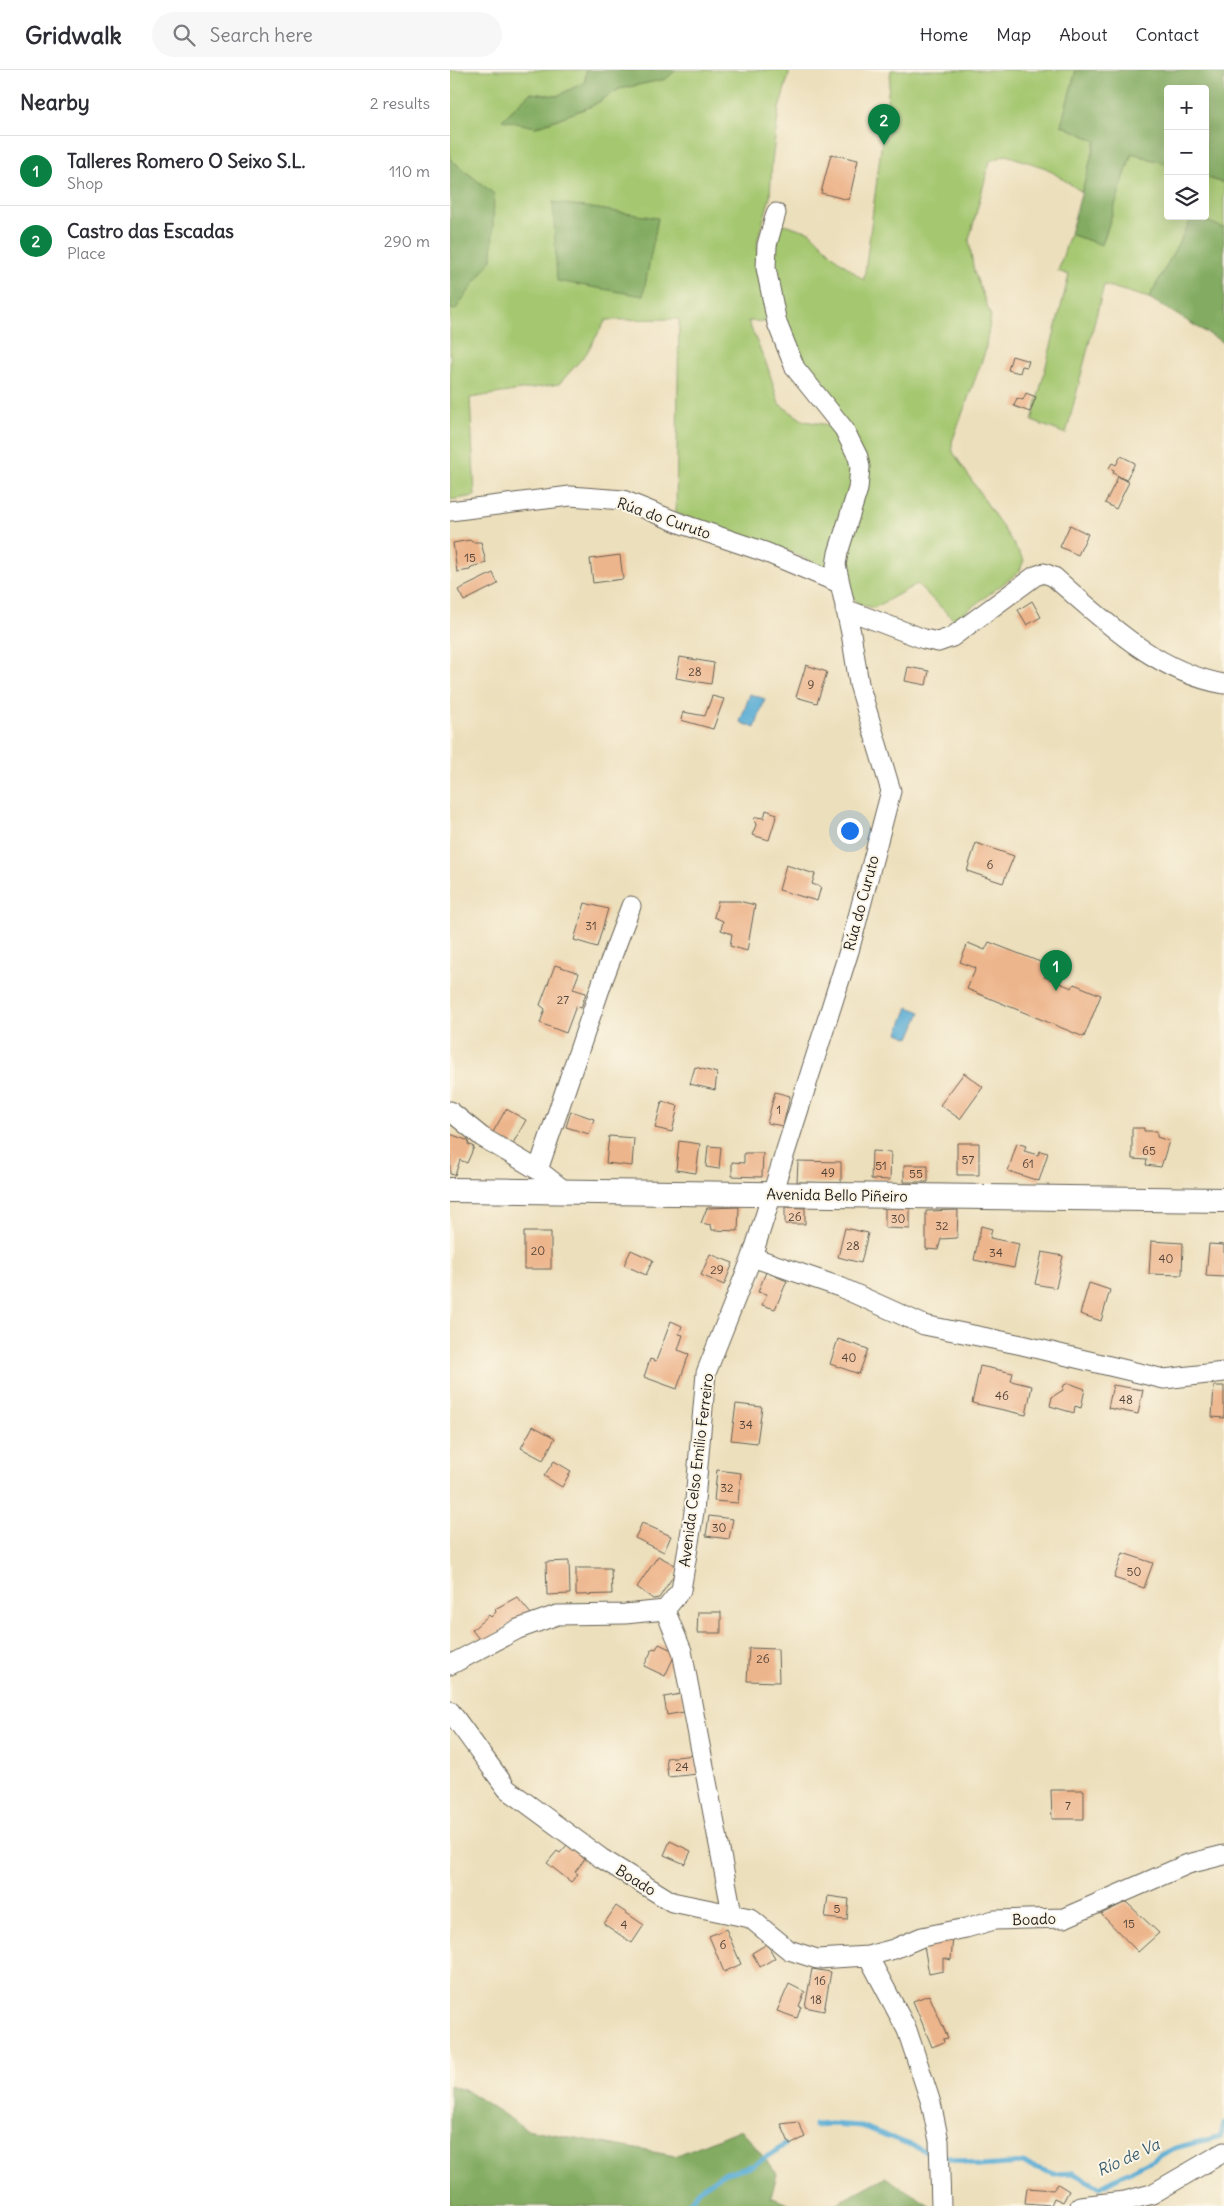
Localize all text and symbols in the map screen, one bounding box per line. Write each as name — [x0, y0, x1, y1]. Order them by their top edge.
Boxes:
search box — [152, 12, 502, 57]
text: Gridwalk — [25, 20, 122, 50]
icon: search — [170, 21, 198, 49]
text: Search here — [210, 23, 313, 47]
text: Home — [920, 23, 968, 46]
text: Map — [996, 23, 1031, 46]
text: About — [1059, 23, 1107, 46]
text: Contact — [1135, 23, 1199, 46]
map controls — [1164, 85, 1209, 220]
button: + — [1164, 85, 1209, 130]
text: Nearby — [20, 89, 90, 116]
text: 2 results — [370, 93, 430, 113]
pin: 2 — [868, 104, 900, 145]
button: − — [1164, 130, 1209, 175]
text: Talleres Romero O Seixo S.L. — [67, 149, 305, 173]
text: 1 — [33, 161, 39, 181]
text: 110 m — [389, 161, 430, 181]
text: Shop — [67, 173, 103, 193]
button: layers — [1164, 175, 1209, 220]
text: Castro das Escadas — [67, 219, 234, 243]
text: 2 — [32, 231, 40, 251]
text: 290 m — [384, 231, 430, 251]
text: Place — [67, 243, 106, 263]
street label: Rúa do Curuto — [615, 493, 713, 543]
house number: 15 — [464, 550, 476, 565]
house number: 28 — [688, 664, 702, 679]
house number: 9 — [808, 677, 815, 692]
your location — [837, 818, 863, 844]
street label: Rúa do Curuto — [839, 853, 883, 953]
house number: 6 — [987, 857, 994, 872]
house number: 31 — [585, 918, 597, 933]
pin: 1 — [1040, 950, 1072, 991]
house number: 27 — [557, 992, 569, 1007]
house number: 1 — [777, 1102, 781, 1117]
house number: 65 — [1142, 1143, 1156, 1158]
house number: 57 — [962, 1152, 975, 1167]
house number: 61 — [1022, 1156, 1034, 1171]
house number: 51 — [875, 1158, 887, 1173]
house number: 49 — [821, 1165, 835, 1180]
house number: 55 — [909, 1166, 923, 1181]
street label: Avenida Bello Piñeiro — [766, 1184, 908, 1206]
house number: 26 — [788, 1209, 802, 1224]
house number: 30 — [891, 1211, 905, 1226]
house number: 32 — [935, 1218, 949, 1233]
house number: 28 — [846, 1238, 860, 1253]
house number: 20 — [531, 1243, 545, 1258]
house number: 34 — [989, 1245, 1003, 1260]
house number: 40 — [1159, 1251, 1174, 1266]
house number: 29 — [710, 1262, 724, 1277]
house number: 40 — [842, 1350, 857, 1365]
street label: Avenida Celso Emilio Ferreiro — [675, 1372, 717, 1568]
house number: 46 — [995, 1388, 1009, 1403]
house number: 48 — [1119, 1392, 1133, 1407]
house number: 34 — [739, 1417, 753, 1432]
house number: 32 — [720, 1480, 734, 1495]
house number: 30 — [712, 1520, 726, 1535]
house number: 50 — [1127, 1564, 1142, 1579]
house number: 26 — [756, 1651, 770, 1666]
house number: 24 — [675, 1759, 689, 1774]
house number: 7 — [1065, 1798, 1071, 1813]
street label: Boado — [612, 1860, 660, 1900]
house number: 5 — [834, 1901, 841, 1916]
street label: Boado — [1012, 1909, 1056, 1929]
house number: 15 — [1123, 1916, 1135, 1931]
house number: 4 — [621, 1917, 628, 1932]
house number: 6 — [720, 1937, 727, 1952]
house number: 16 — [814, 1973, 826, 1988]
house number: 18 — [810, 1992, 822, 2007]
water label: Río de Va — [1093, 2133, 1163, 2180]

